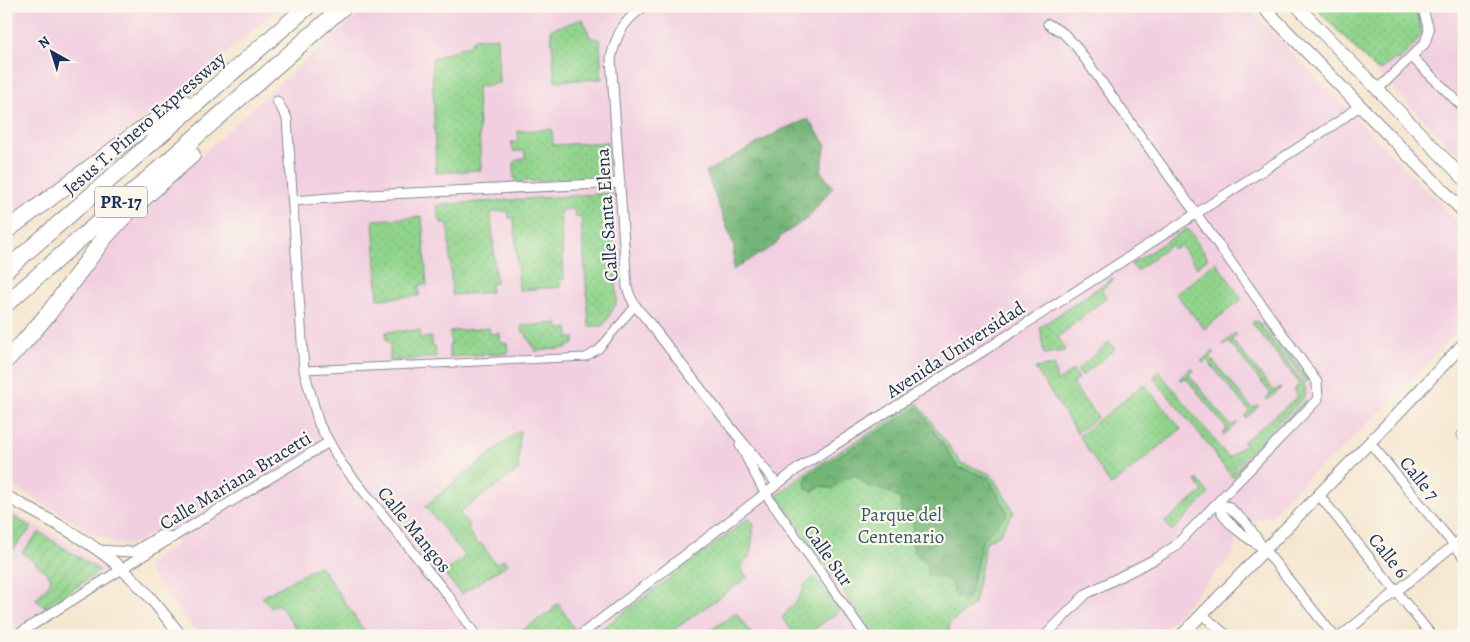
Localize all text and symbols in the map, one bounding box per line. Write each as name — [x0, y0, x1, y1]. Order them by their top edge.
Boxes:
north arrow — [28, 28, 78, 78]
text: N — [34, 32, 54, 53]
street label: Jesus T. Pinero Expressway — [58, 46, 232, 202]
street label: Calle Santa Elena — [589, 147, 625, 283]
road number: PR-17 — [95, 186, 147, 218]
street label: Avenida Universidad — [880, 295, 1031, 405]
street label: Calle Mariana Bracetti — [155, 425, 316, 537]
street label: Calle 7 — [1393, 451, 1445, 506]
street label: Calle Mangos — [371, 481, 457, 578]
park label: Parque del Centenario — [858, 502, 944, 550]
street label: Calle Sur — [797, 519, 859, 592]
street label: Calle 6 — [1362, 528, 1415, 584]

